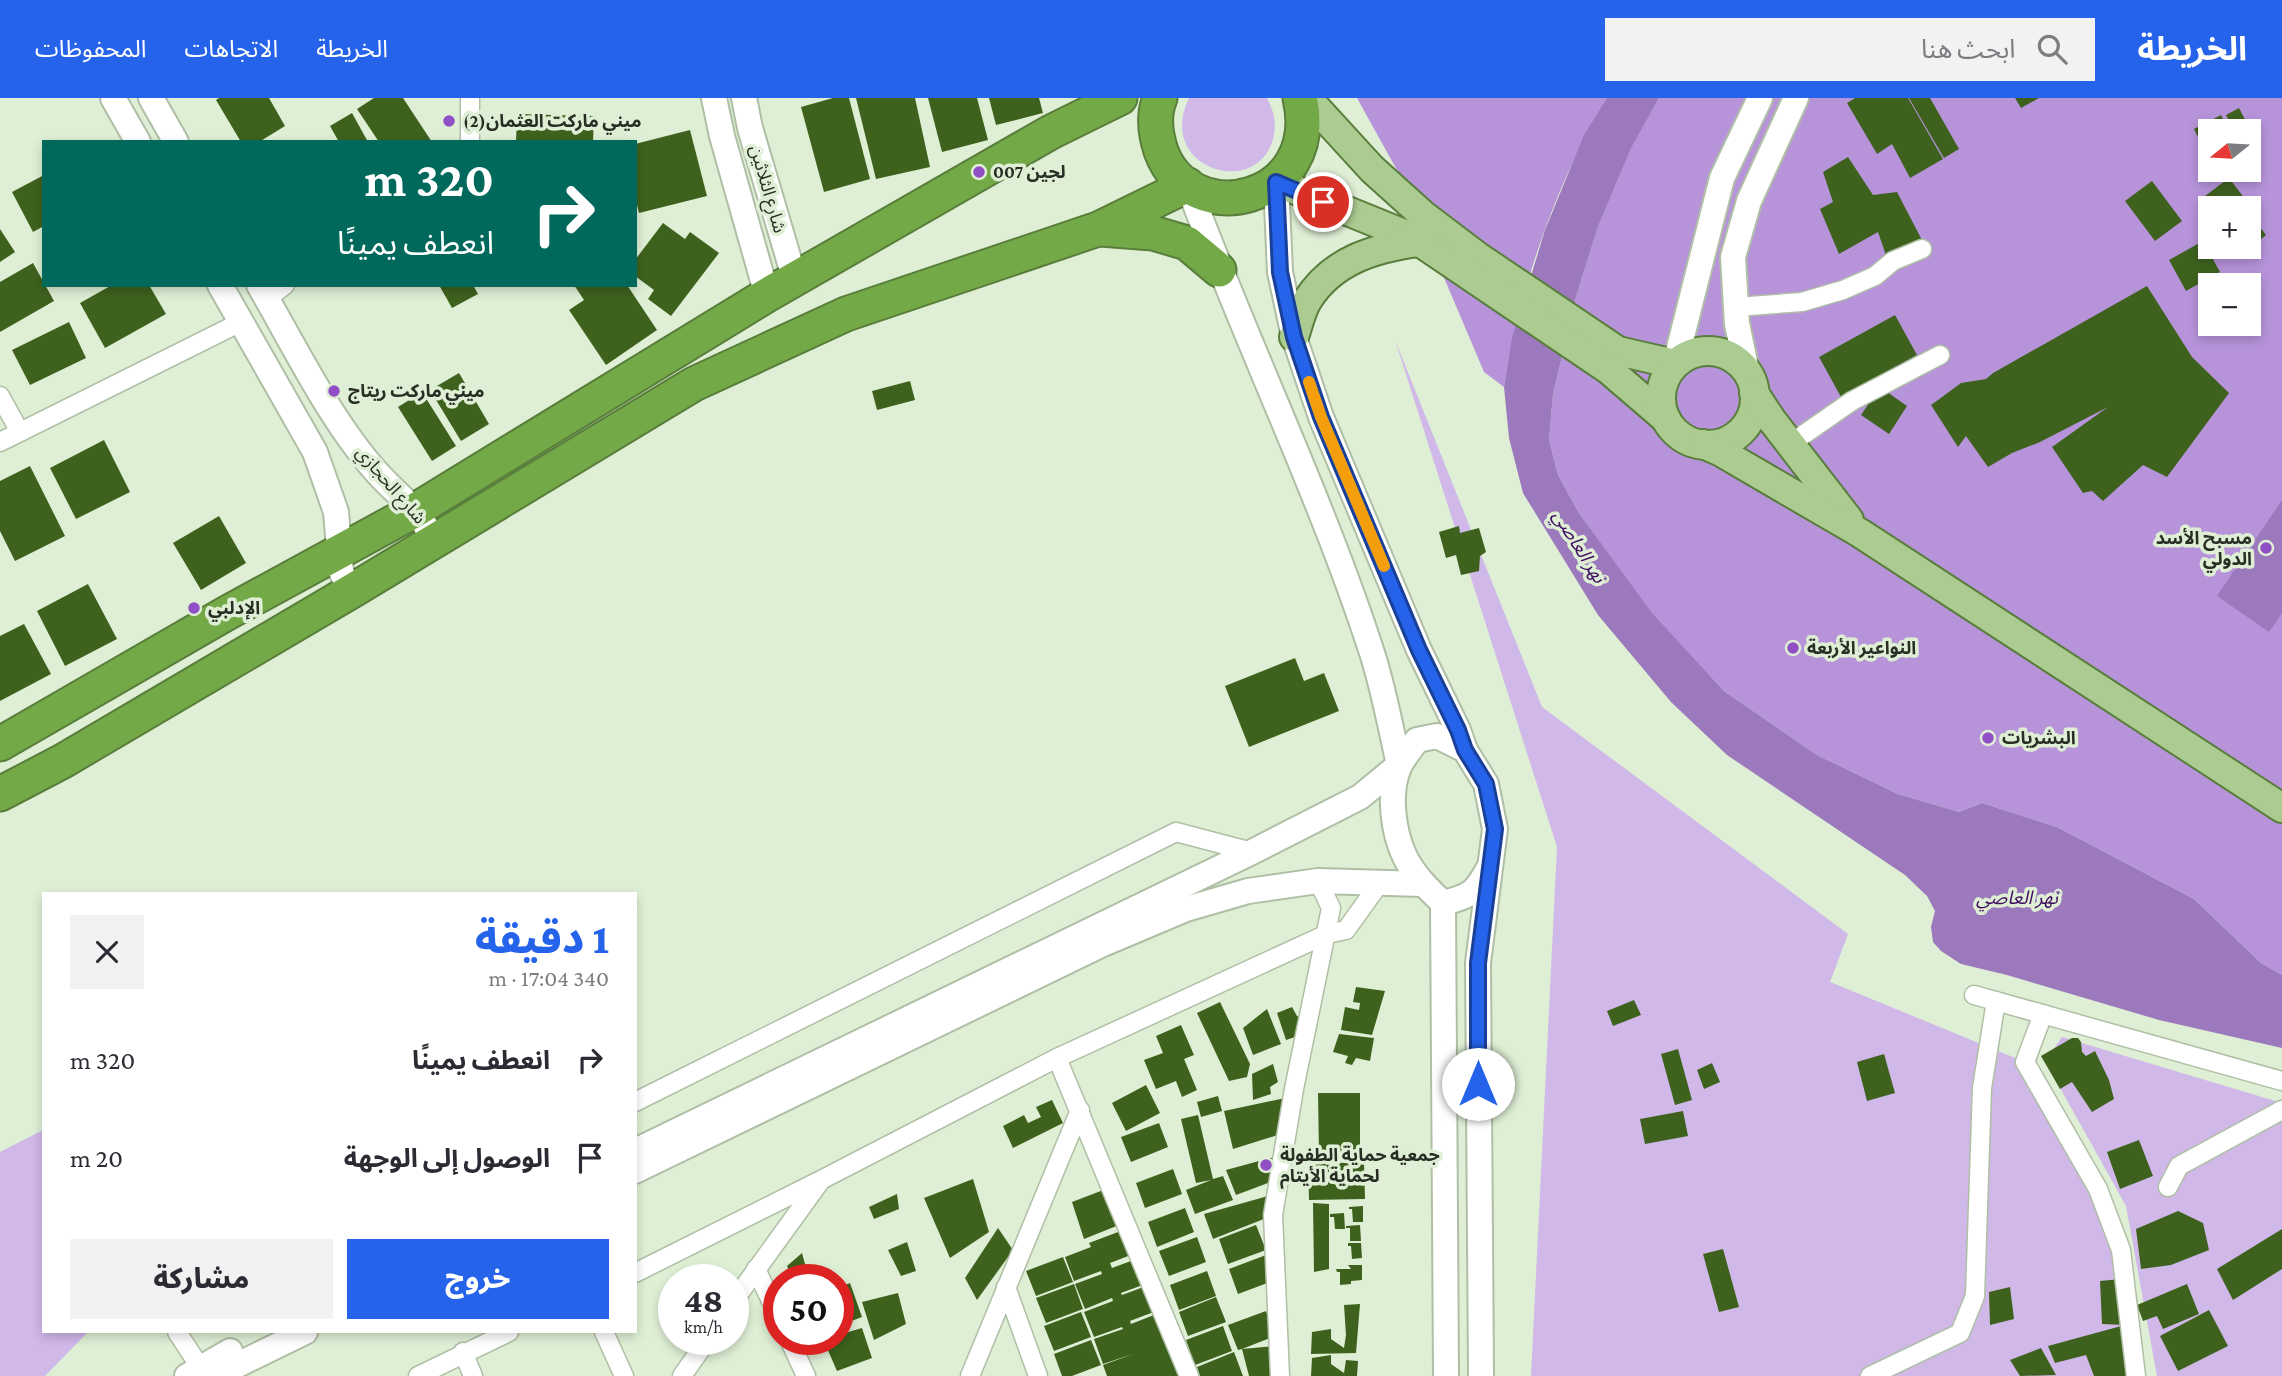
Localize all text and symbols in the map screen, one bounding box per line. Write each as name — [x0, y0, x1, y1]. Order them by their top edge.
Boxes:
search box — [1605, 18, 2095, 81]
icon: search — [2033, 30, 2071, 68]
text: الخريطة — [2137, 30, 2247, 67]
text: المحفوظات — [35, 35, 146, 62]
text: الاتجاهات — [184, 35, 278, 62]
text: الخريطة — [316, 35, 388, 62]
text: ابحث هنا — [1921, 35, 2015, 64]
place label: ميني ماركت العثمان(2) — [463, 111, 641, 135]
marker: ميني ماركت العثمان(2) — [441, 113, 457, 129]
north arrow — [2198, 119, 2261, 182]
map controls — [2198, 119, 2261, 336]
street label: شارع الثلاثين — [742, 143, 790, 236]
text: 320 m — [365, 152, 494, 207]
place label: لجين 007 — [993, 162, 1066, 182]
marker: لجين 007 — [971, 164, 987, 180]
icon: right — [518, 168, 609, 259]
pin — [1293, 172, 1353, 232]
icon: arrive — [1304, 183, 1342, 221]
button: + — [2198, 196, 2261, 259]
text: انعطف يمينًا — [337, 225, 494, 261]
button: − — [2198, 273, 2261, 336]
place label: ميني ماركت ريتاج — [348, 381, 484, 405]
marker: ميني ماركت ريتاج — [326, 383, 342, 399]
street label: شارع الحجازي — [349, 442, 430, 530]
water label: نهر العاصي — [1545, 506, 1611, 590]
place label: مسبح الأسد الدولي — [2156, 527, 2252, 573]
marker: مسبح الأسد الدولي — [2258, 540, 2274, 556]
place label: الإدلبي — [208, 598, 260, 622]
marker: الإدلبي — [186, 600, 202, 616]
place label: النواعير الأربعة — [1807, 637, 1916, 659]
marker: النواعير الأربعة — [1785, 640, 1801, 656]
place label: البشريات — [2002, 728, 2076, 749]
marker: البشريات — [1980, 730, 1996, 746]
water label: نهر العاصي — [1976, 887, 2060, 912]
button: close — [70, 915, 144, 989]
text: 1 دقيقة — [475, 915, 609, 962]
text: 340 m · 17:04 — [488, 965, 609, 991]
icon: right — [571, 1041, 609, 1079]
text: 320 m — [70, 1046, 135, 1075]
text: انعطف يمينًا — [412, 1046, 550, 1075]
position arrow — [1441, 1047, 1515, 1121]
icon: arrive — [571, 1139, 609, 1177]
text: 20 m — [70, 1144, 123, 1173]
text: الوصول إلى الوجهة — [344, 1144, 550, 1173]
place label: جمعية حماية الطفولة لحماية الأيتام — [1280, 1145, 1440, 1189]
marker: جمعية حماية الطفولة لحماية الأيتام — [1258, 1157, 1274, 1173]
button: مشاركة — [70, 1239, 333, 1319]
button: خروج — [347, 1239, 609, 1319]
speed limit sign: 50 — [763, 1264, 854, 1355]
text: 48 — [684, 1281, 723, 1320]
text: km/h — [684, 1317, 723, 1337]

